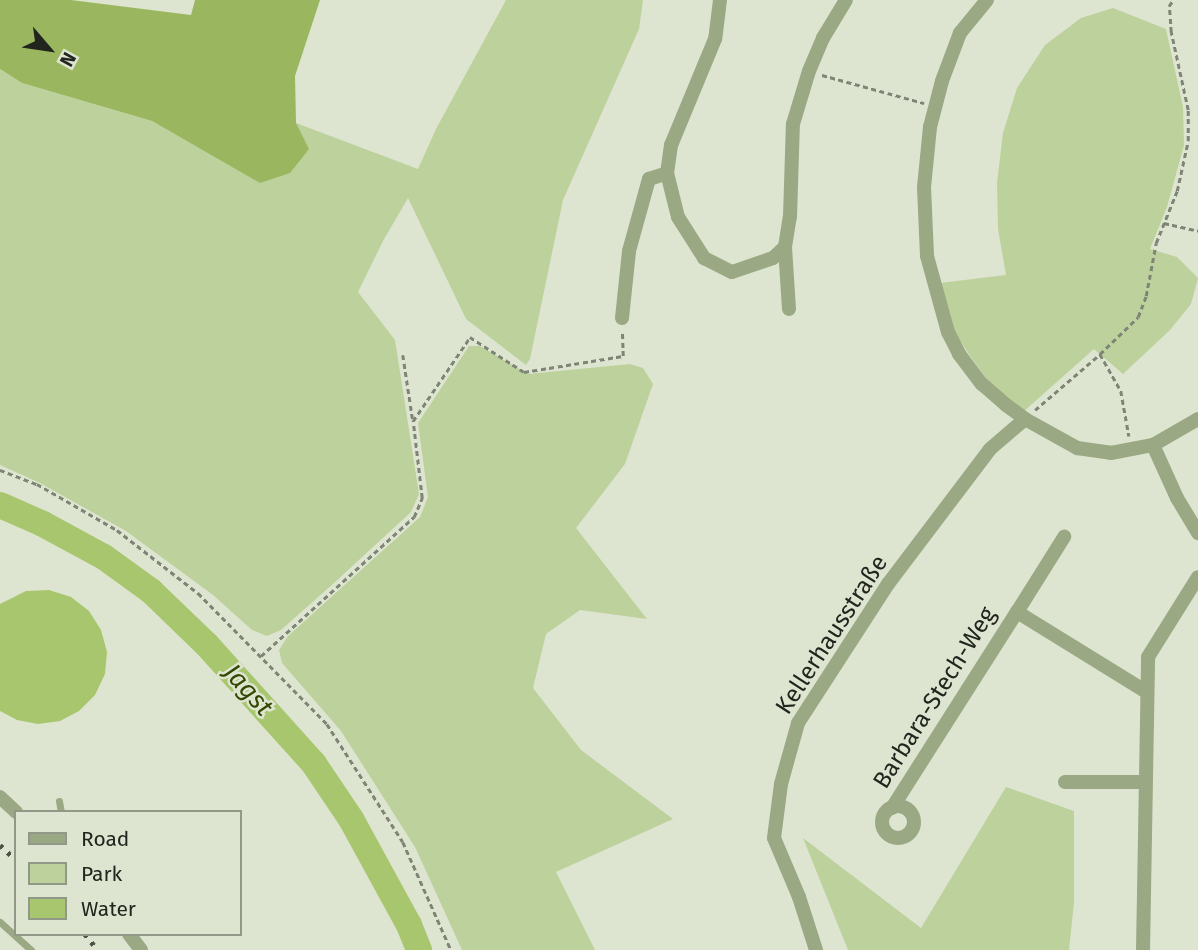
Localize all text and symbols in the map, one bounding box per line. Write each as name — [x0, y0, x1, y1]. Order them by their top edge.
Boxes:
north arrow — [14, 14, 84, 84]
text: N — [55, 48, 81, 71]
street label: Kellerhausstraße — [770, 550, 894, 720]
street label: Barbara-Stech-Weg — [867, 602, 1003, 794]
water label: Jagst — [217, 658, 279, 722]
legend — [14, 810, 242, 936]
text: Road — [81, 826, 129, 852]
text: Park — [81, 861, 122, 887]
text: Water — [81, 896, 136, 922]

